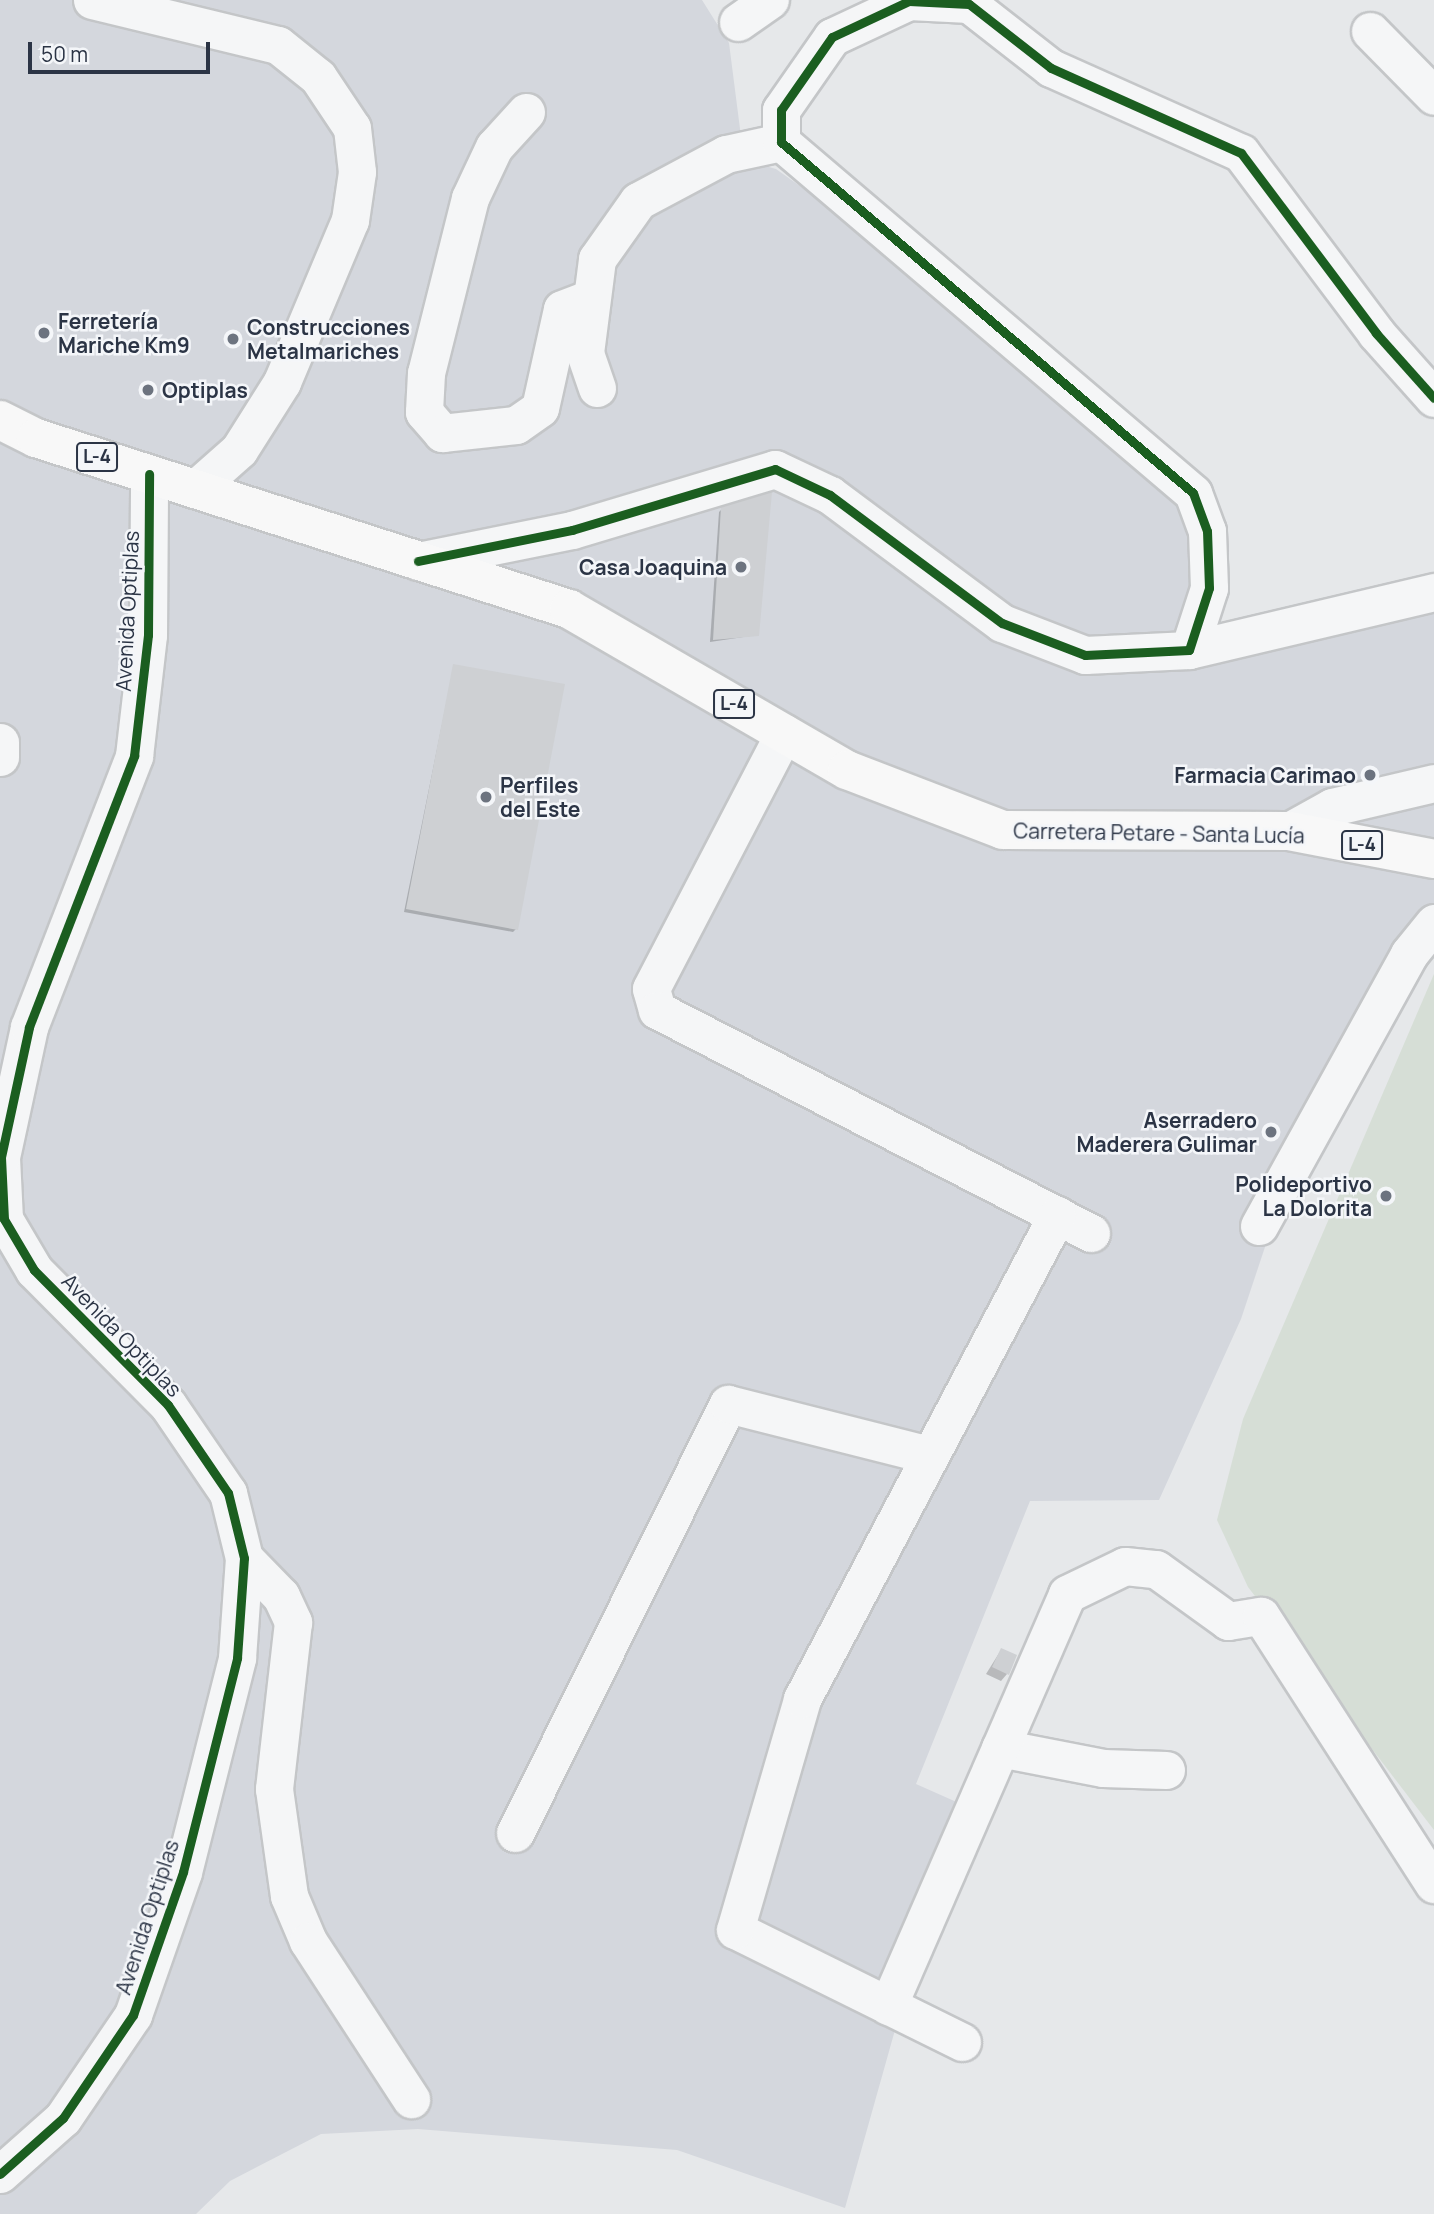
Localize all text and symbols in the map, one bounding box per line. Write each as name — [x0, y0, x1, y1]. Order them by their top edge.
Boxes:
scale bar — [32, 28, 214, 72]
text: 50 m — [41, 40, 88, 68]
place label: Ferretería Mariche Km9 — [58, 308, 190, 358]
place label: Construcciones Metalmariches — [247, 314, 410, 364]
marker: Ferretería Mariche Km9 — [36, 325, 52, 341]
marker: Construcciones Metalmariches — [225, 331, 241, 347]
place label: Optiplas — [162, 377, 248, 403]
marker: Optiplas — [140, 382, 156, 398]
road number: L-4 — [76, 442, 118, 472]
street label: Avenida Optiplas — [110, 530, 144, 692]
place label: Casa Joaquina — [579, 554, 727, 580]
marker: Casa Joaquina — [733, 559, 749, 575]
road number: L-4 — [713, 688, 755, 720]
place label: Farmacia Carimao — [1174, 762, 1356, 788]
marker: Farmacia Carimao — [1362, 767, 1378, 783]
place label: Perfiles del Este — [500, 772, 581, 822]
marker: Perfiles del Este — [478, 789, 494, 805]
street label: Carretera Petare - Santa Lucía — [1013, 818, 1305, 848]
road number: L-4 — [1341, 830, 1383, 860]
place label: Aserradero Maderera Gulimar — [1076, 1107, 1257, 1157]
marker: Aserradero Maderera Gulimar — [1263, 1124, 1279, 1140]
place label: Polideportivo La Dolorita — [1235, 1171, 1372, 1221]
marker: Polideportivo La Dolorita — [1378, 1188, 1394, 1204]
street label: Avenida Optiplas — [57, 1268, 187, 1402]
street label: Avenida Optiplas — [110, 1836, 184, 1998]

